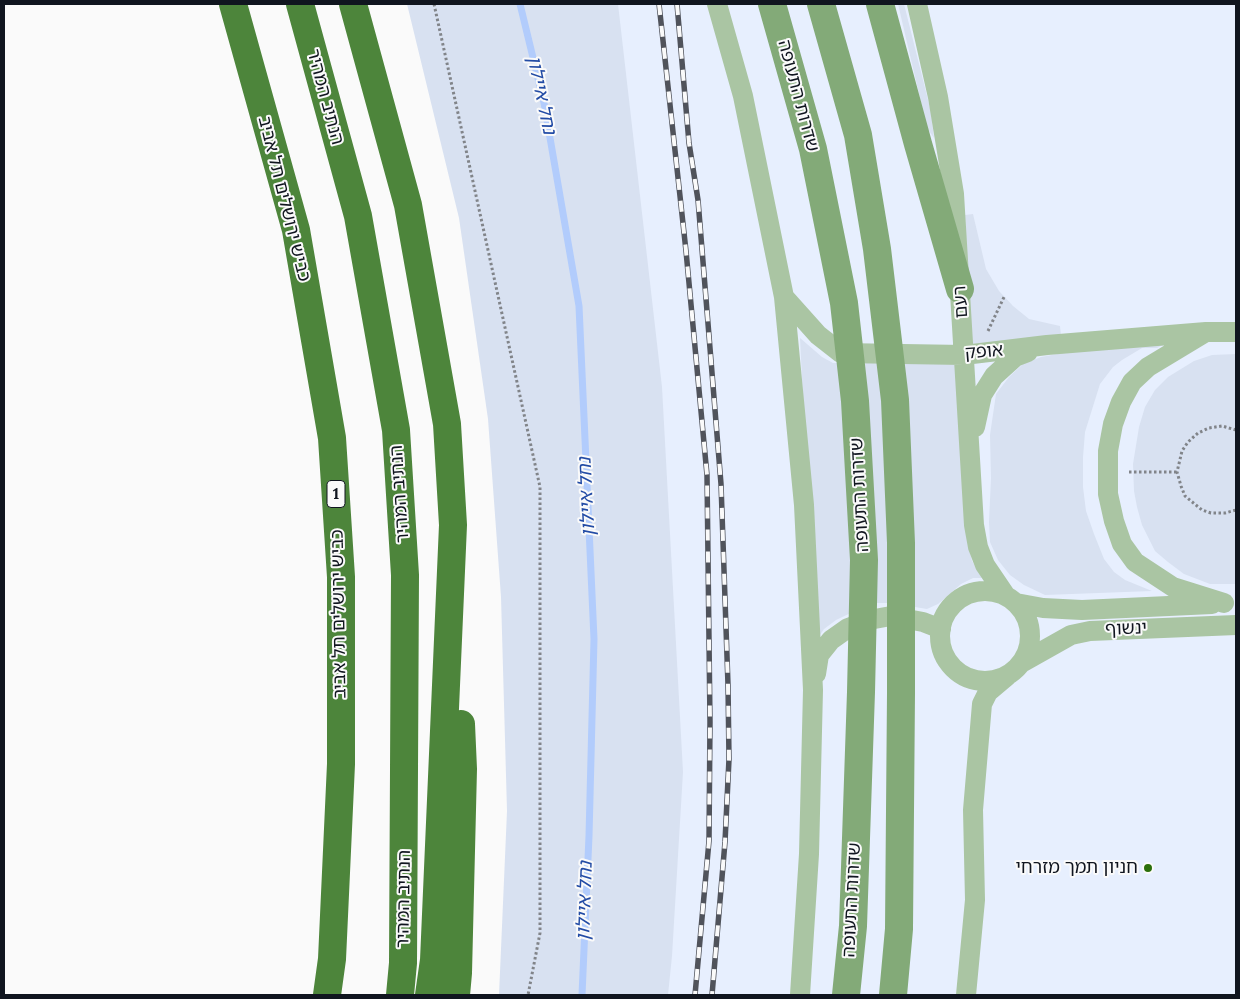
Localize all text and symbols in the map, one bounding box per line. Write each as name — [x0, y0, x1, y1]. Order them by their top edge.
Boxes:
street label: שדרות התעופה — [773, 38, 823, 154]
street label: הנתיב המהיר — [302, 47, 348, 147]
water label: נחל איילון — [522, 54, 560, 136]
street label: כביש ירושלים תל אביב — [253, 114, 315, 284]
street label: רעם — [949, 285, 973, 319]
street label: אופק — [964, 340, 1004, 364]
street label: שדרות התעופה — [846, 437, 874, 553]
street label: הנתיב המהיר — [386, 444, 414, 544]
water label: נחל איילון — [574, 457, 600, 537]
road number: 1 — [327, 480, 345, 508]
street label: כביש ירושלים תל אביב — [327, 529, 351, 699]
street label: ינשוף — [1105, 617, 1147, 641]
street label: שדרות התעופה — [838, 842, 866, 958]
street label: הנתיב המהיר — [392, 850, 416, 948]
place label: חניון תמך מזרחי — [1016, 857, 1138, 879]
water label: נחל איילון — [572, 861, 598, 941]
marker: חניון תמך מזרחי — [1142, 862, 1154, 874]

